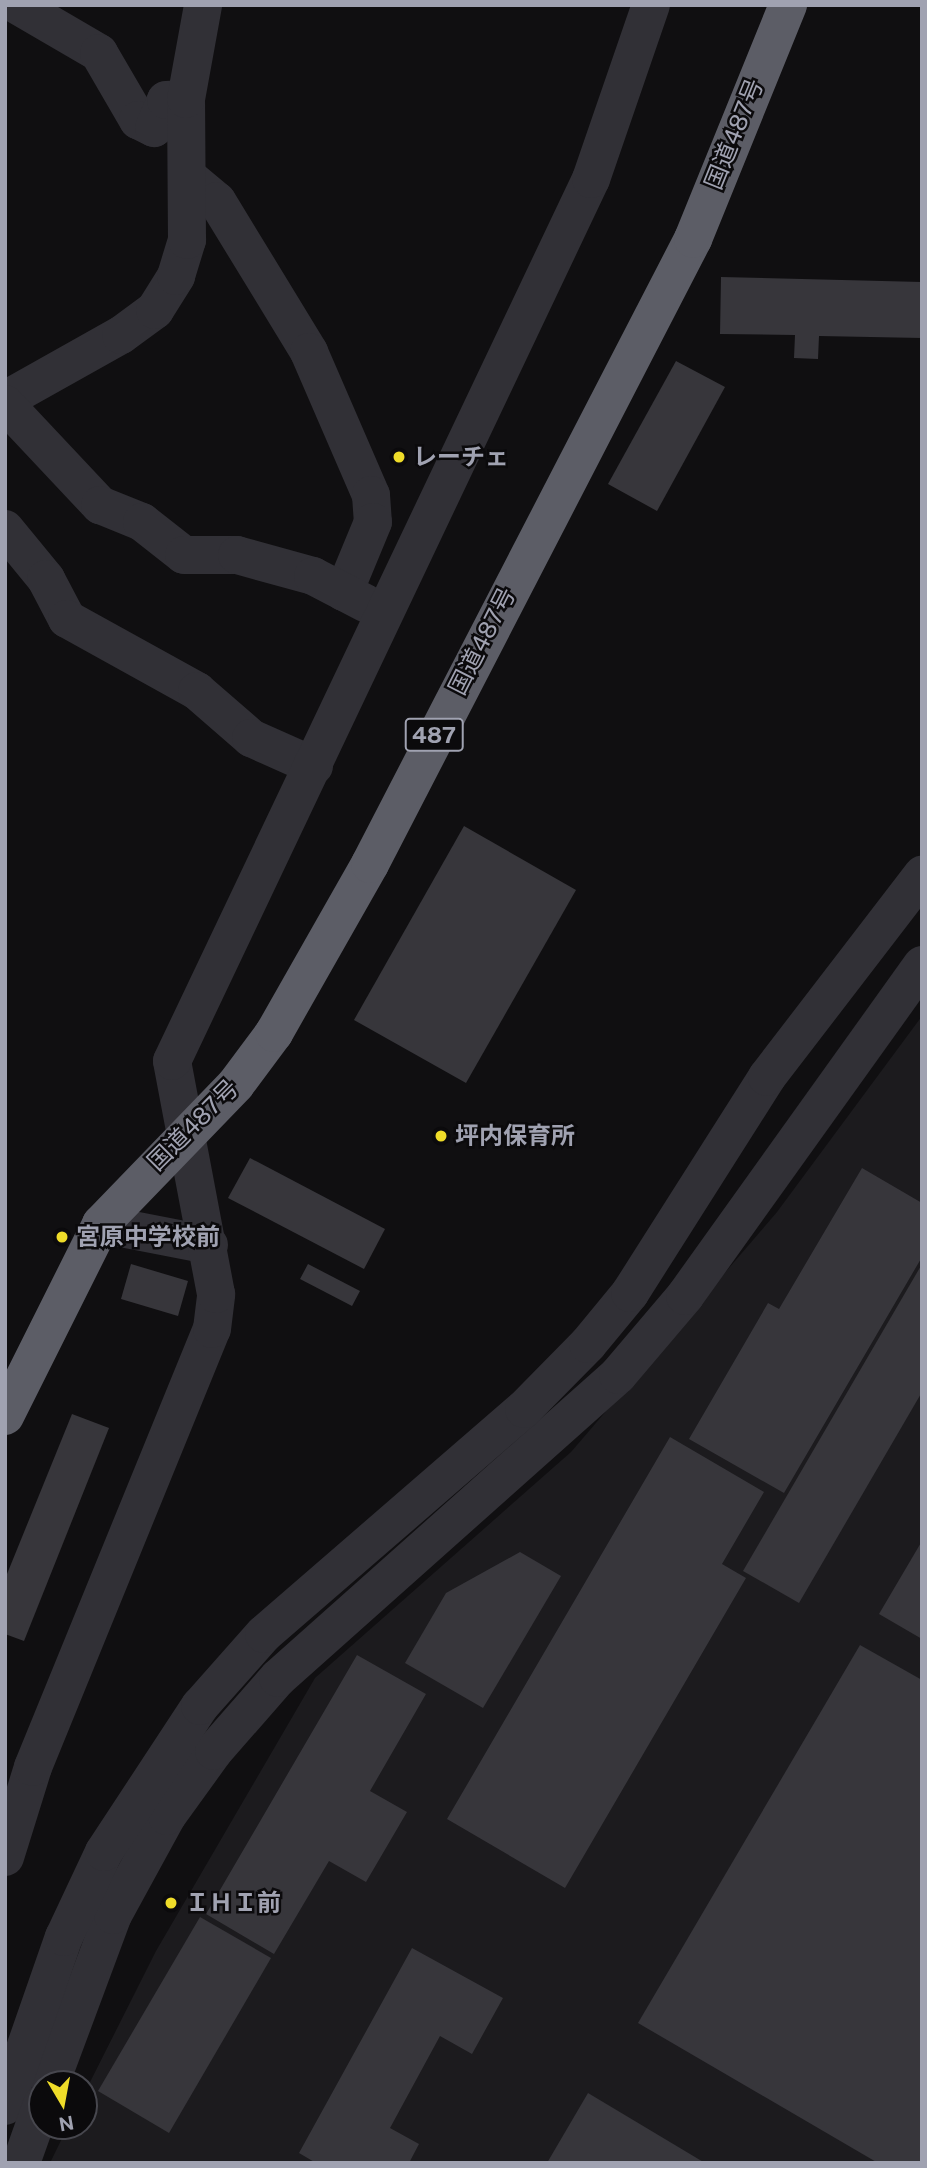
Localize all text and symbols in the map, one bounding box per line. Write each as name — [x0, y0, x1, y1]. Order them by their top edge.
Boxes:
street label: 国道487号 — [699, 75, 769, 193]
place label: レーチェ — [413, 443, 509, 471]
marker: レーチェ — [391, 449, 407, 465]
street label: 国道487号 — [443, 583, 521, 699]
road number: 487 — [404, 716, 464, 754]
street label: 国道487号 — [142, 1074, 244, 1176]
place label: 坪内保育所 — [455, 1122, 575, 1150]
marker: 坪内保育所 — [433, 1128, 449, 1144]
place label: 宮原中学校前 — [76, 1223, 220, 1251]
marker: 宮原中学校前 — [54, 1229, 70, 1245]
place label: ＩＨＩ前 — [185, 1889, 281, 1917]
marker: ＩＨＩ前 — [163, 1895, 179, 1911]
north arrow — [28, 2070, 98, 2140]
text: N — [57, 2112, 76, 2136]

